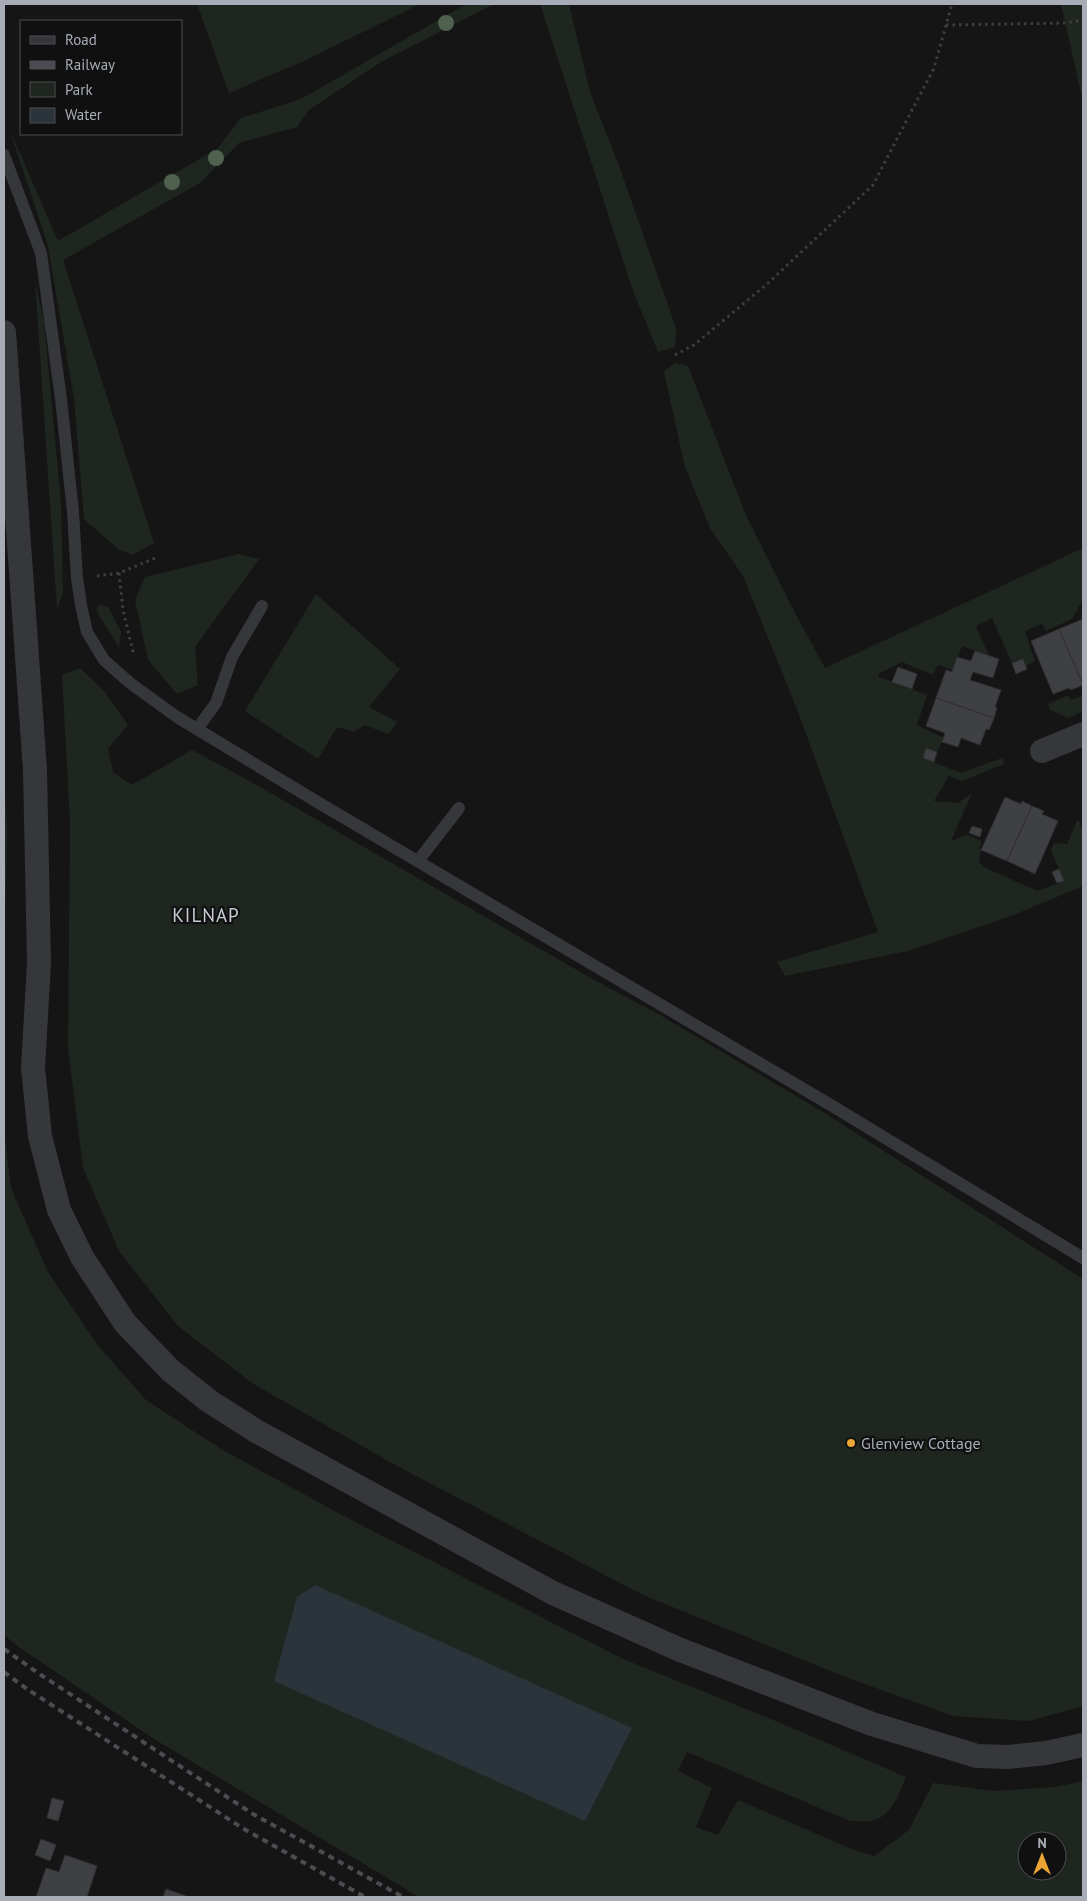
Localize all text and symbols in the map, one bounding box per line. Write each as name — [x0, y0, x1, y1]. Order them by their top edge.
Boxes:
legend — [20, 20, 182, 135]
text: Road — [65, 30, 97, 49]
text: Railway — [65, 55, 115, 74]
text: Park — [65, 80, 93, 99]
text: Water — [65, 105, 102, 124]
district label: KILNAP — [172, 903, 240, 927]
place label: Glenview Cottage — [861, 1433, 981, 1453]
marker: Glenview Cottage — [845, 1437, 857, 1449]
north arrow — [1017, 1831, 1067, 1881]
text: N — [1037, 1834, 1047, 1852]

